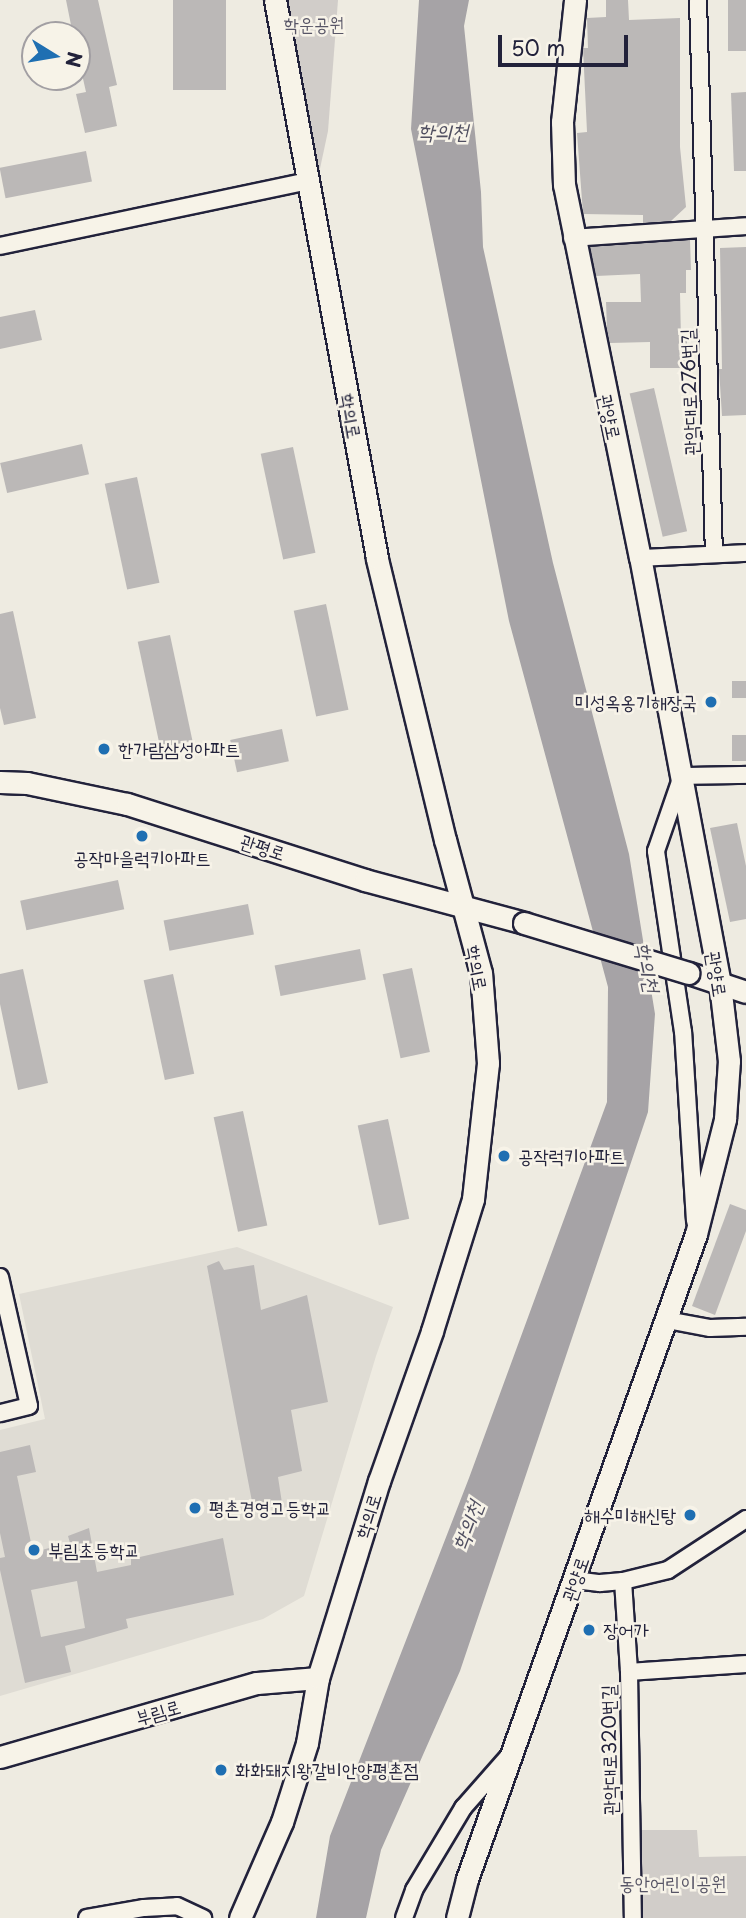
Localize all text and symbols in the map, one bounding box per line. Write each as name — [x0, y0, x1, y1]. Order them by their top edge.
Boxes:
park label: 학운공원 — [283, 13, 345, 35]
north arrow — [21, 21, 91, 91]
scale bar — [501, 21, 630, 65]
text: 50 m — [511, 31, 565, 63]
text: N — [59, 50, 90, 70]
water label: 학의천 — [418, 117, 468, 143]
street label: 관악대로276번길 — [675, 328, 703, 456]
street label: 학의로 — [336, 391, 366, 441]
street label: 관양로 — [594, 392, 626, 442]
place label: 미성옥옹기해장국 — [575, 691, 697, 713]
marker: 미성옥옹기해장국 — [703, 694, 719, 710]
place label: 한가람삼성아파트 — [118, 738, 240, 760]
marker: 한가람삼성아파트 — [96, 741, 112, 757]
marker: 공작마을럭키아파트 — [134, 828, 150, 844]
street label: 관평로 — [238, 829, 288, 865]
place label: 공작마을럭키아파트 — [73, 847, 211, 869]
water label: 학의천 — [631, 940, 667, 994]
street label: 학의로 — [461, 943, 493, 993]
street label: 관양로 — [702, 950, 732, 998]
place label: 공작럭키아파트 — [518, 1145, 625, 1167]
marker: 공작럭키아파트 — [496, 1148, 512, 1164]
street label: 학의로 — [350, 1491, 386, 1541]
place label: 평촌경영고등학교 — [209, 1497, 331, 1519]
water label: 학의천 — [445, 1497, 487, 1553]
marker: 평촌경영고등학교 — [187, 1500, 203, 1516]
place label: 해수미해신탕 — [584, 1504, 676, 1526]
marker: 해수미해신탕 — [682, 1507, 698, 1523]
place label: 부림초등학교 — [48, 1539, 140, 1561]
marker: 부림초등학교 — [26, 1542, 42, 1558]
street label: 관양로 — [557, 1554, 593, 1604]
place label: 장어가 — [603, 1619, 649, 1641]
marker: 장어가 — [581, 1622, 597, 1638]
street label: 관악대로320번길 — [596, 1684, 622, 1816]
street label: 부림로 — [133, 1695, 183, 1729]
place label: 화화돼지왕갈비안양평촌점 — [235, 1759, 418, 1781]
marker: 화화돼지왕갈비안양평촌점 — [213, 1762, 229, 1778]
park label: 동안어린이공원 — [619, 1872, 727, 1894]

